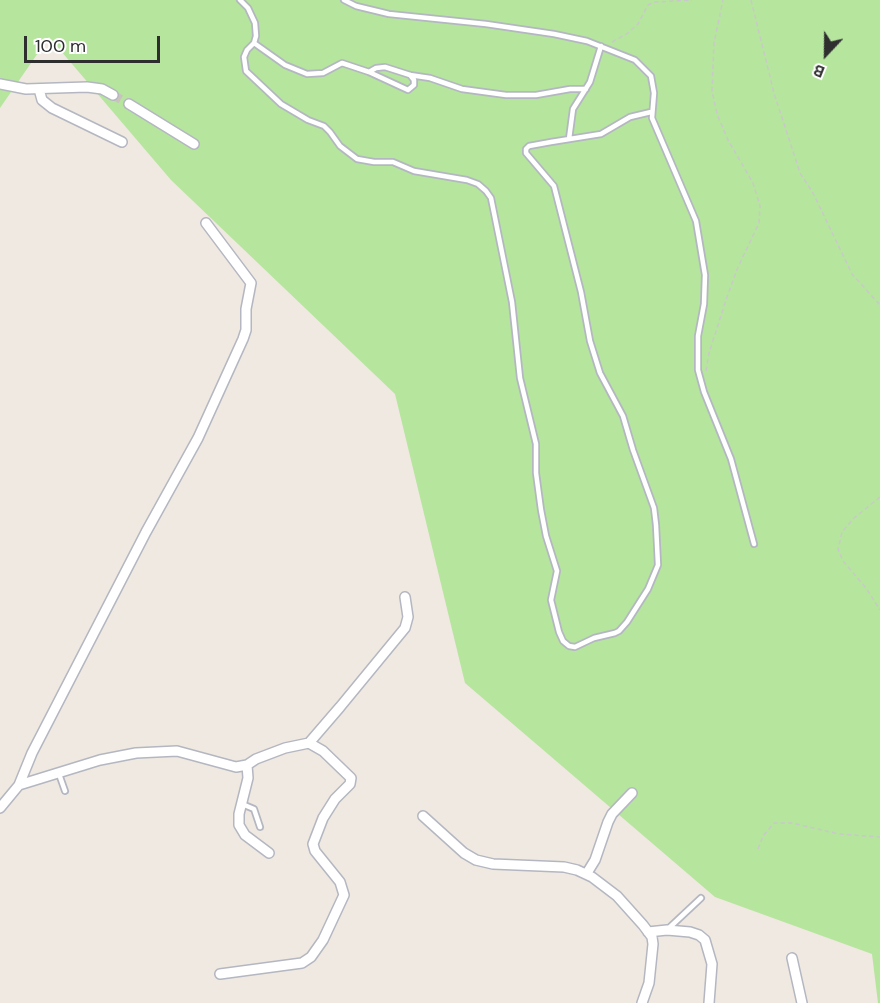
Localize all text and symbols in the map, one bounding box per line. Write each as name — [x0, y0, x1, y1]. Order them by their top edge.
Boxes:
scale bar — [27, 24, 164, 62]
north arrow — [796, 24, 856, 84]
text: 100 m — [35, 34, 86, 58]
text: B — [810, 60, 828, 83]

